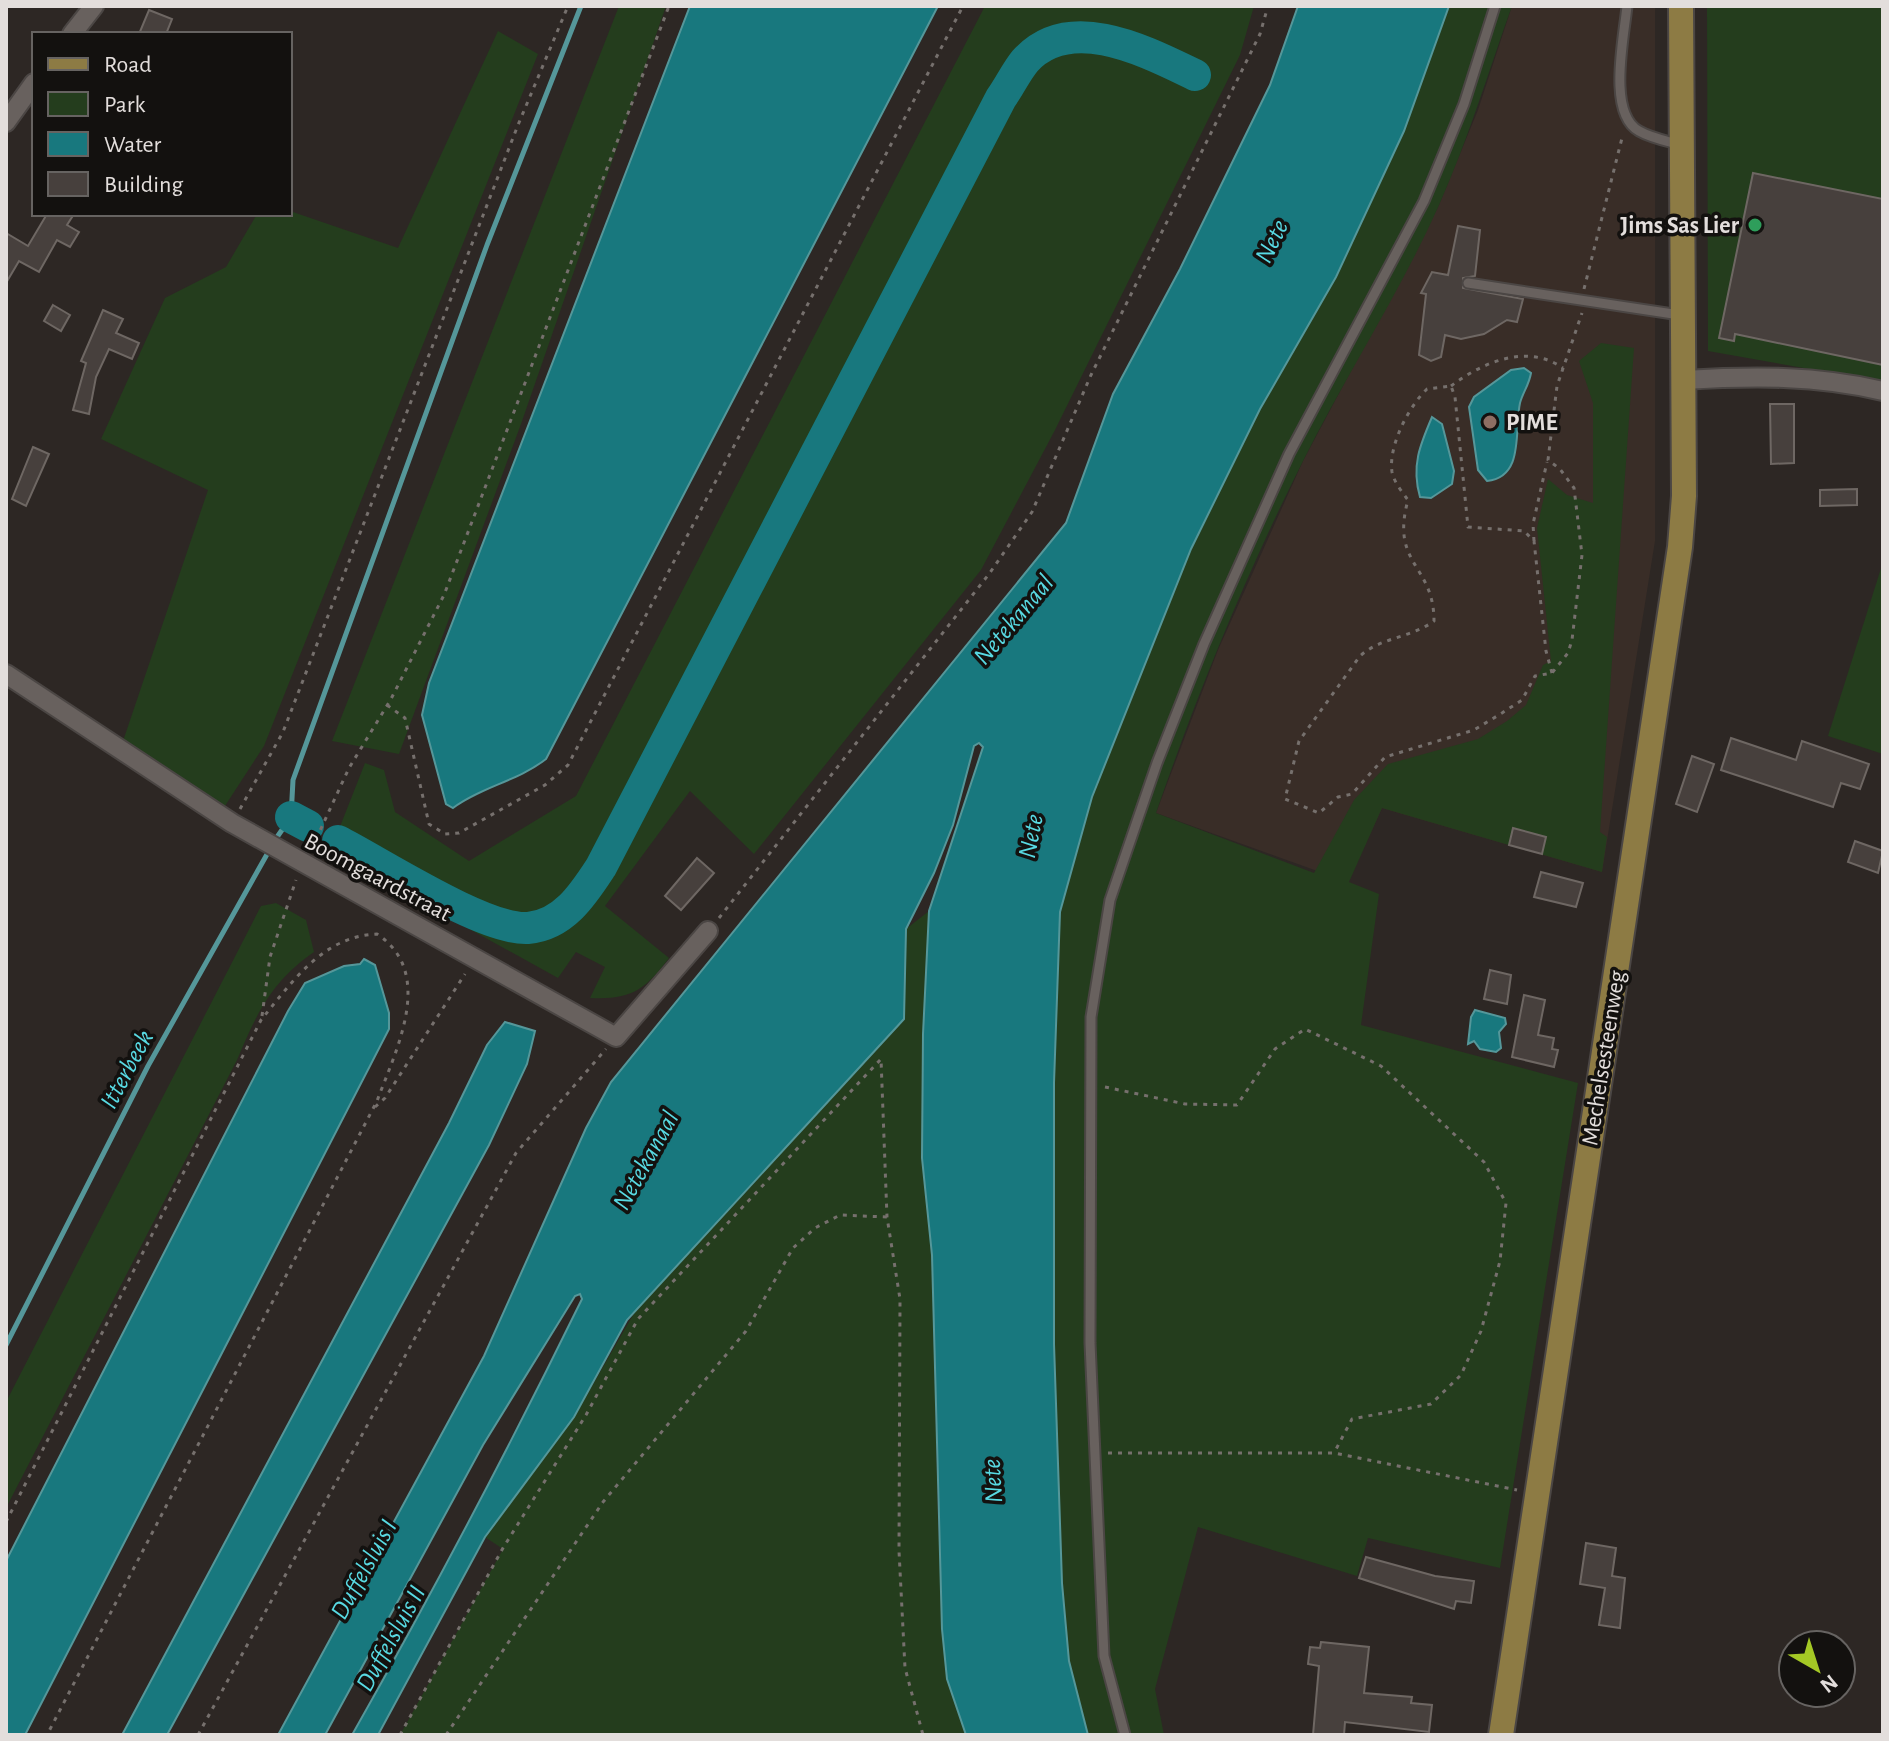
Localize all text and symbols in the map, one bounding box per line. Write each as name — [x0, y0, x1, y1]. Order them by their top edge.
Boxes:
legend — [32, 32, 292, 216]
text: Road — [104, 53, 152, 77]
text: Park — [104, 93, 145, 117]
text: Water — [104, 133, 162, 157]
text: Building — [104, 173, 183, 197]
place label: Jims Sas Lier — [1620, 214, 1740, 238]
water label: Nete — [1250, 216, 1293, 267]
marker: Jims Sas Lier — [1746, 216, 1764, 234]
place label: PIME — [1506, 411, 1558, 435]
marker: PIME — [1481, 413, 1499, 431]
water label: Netekanaal — [969, 570, 1059, 670]
water label: Nete — [1014, 812, 1048, 860]
street label: Boomgaardstraat — [300, 829, 455, 927]
street label: Mechelsesteenweg — [1578, 969, 1630, 1147]
water label: Itterbeek — [95, 1026, 158, 1113]
water label: Netekanaal — [608, 1106, 684, 1214]
water label: Nete — [979, 1458, 1007, 1504]
water label: Duffelsluis I — [326, 1515, 402, 1624]
water label: Duffelsluis II — [351, 1581, 430, 1696]
north arrow — [1777, 1629, 1857, 1709]
text: N — [1816, 1670, 1842, 1697]

